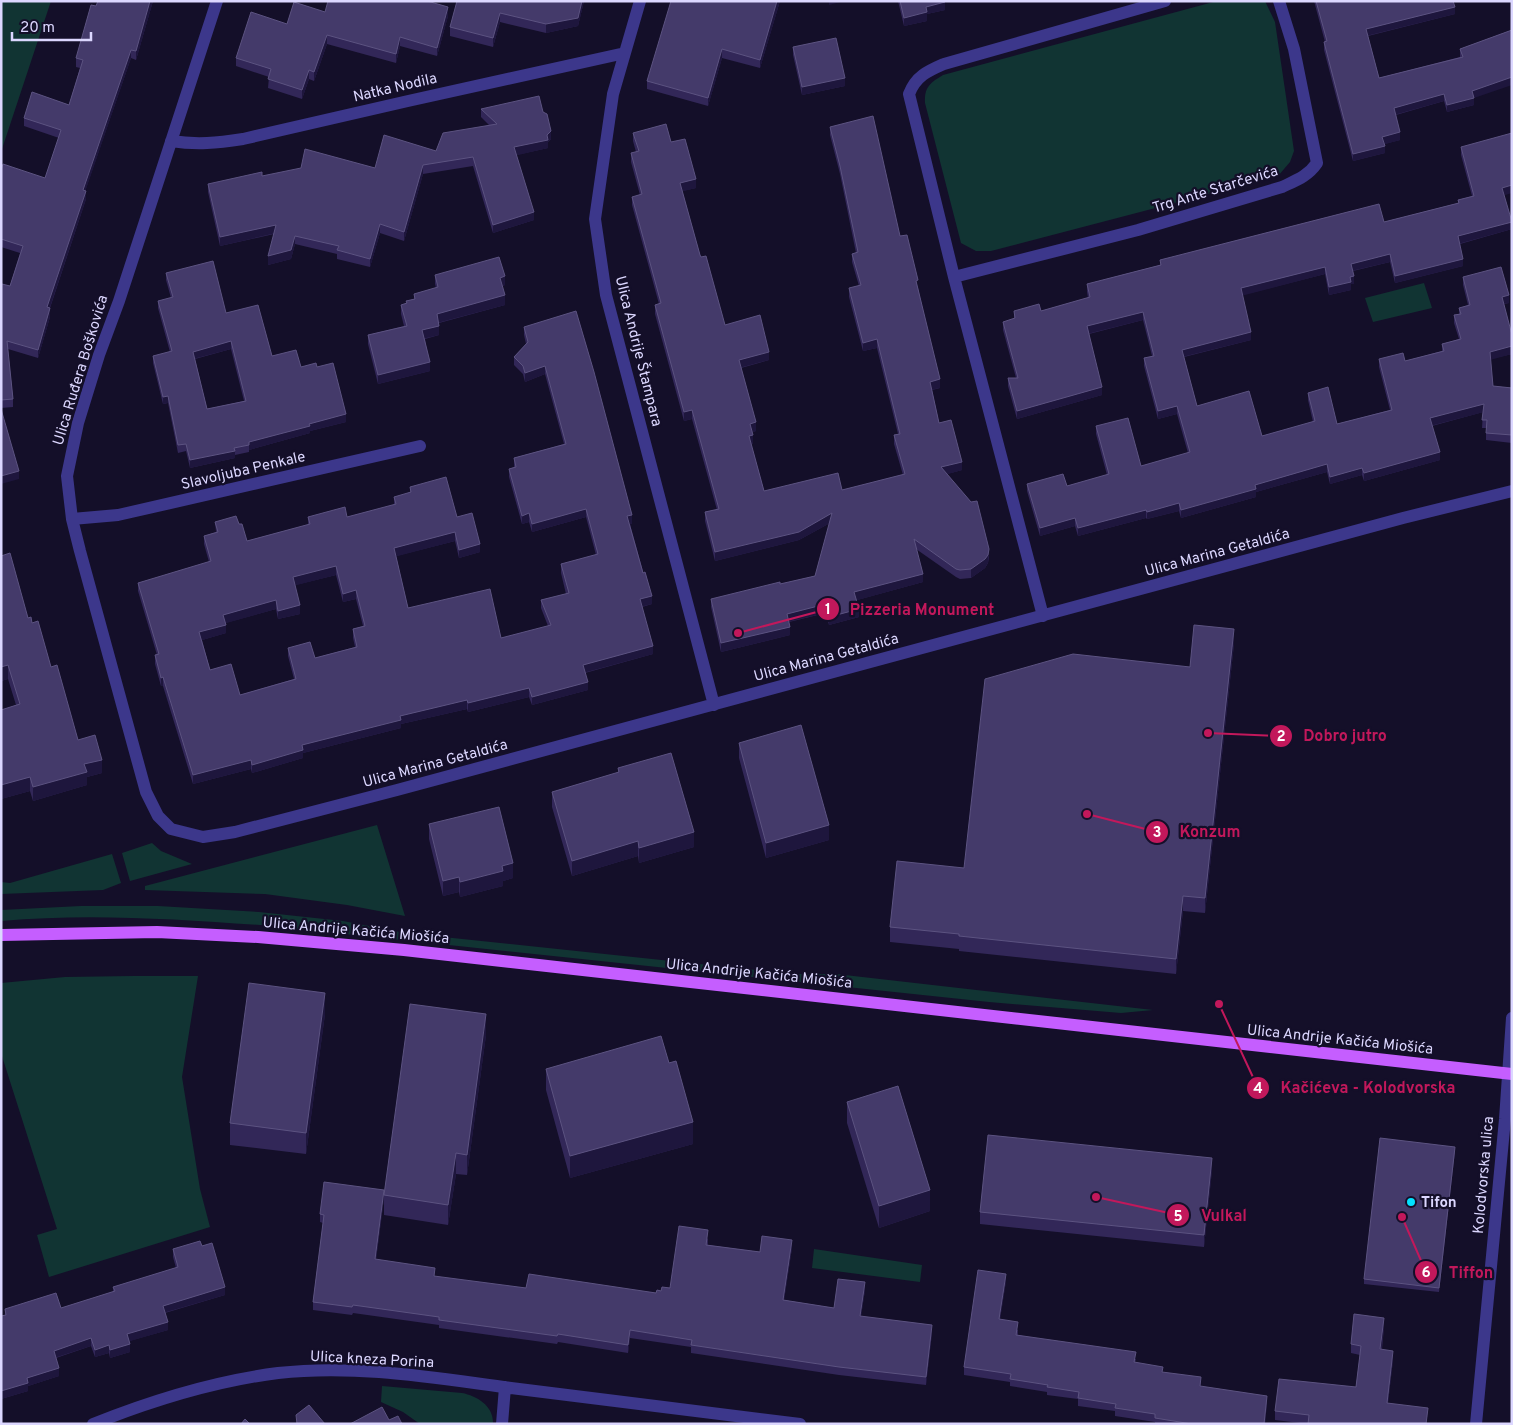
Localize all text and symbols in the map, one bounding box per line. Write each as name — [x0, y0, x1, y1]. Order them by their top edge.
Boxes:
scale bar — [12, 10, 91, 42]
text: 20 m — [20, 19, 55, 38]
street label: Natka Nodila — [352, 70, 439, 107]
street label: Trg Ante Starčevića — [1150, 162, 1281, 219]
street label: Ulica Andrije Štampara — [610, 274, 667, 429]
street label: Ulica Ruđera Boškovića — [49, 293, 113, 448]
street label: Slavoljuba Penkale — [179, 448, 307, 495]
street label: Ulica Marina Getaldića — [1143, 525, 1292, 582]
callout: Pizzeria Monument — [815, 594, 1005, 625]
text: 1 — [825, 601, 831, 620]
text: Pizzeria Monument — [850, 601, 994, 621]
street label: Ulica Marina Getaldića — [752, 630, 901, 687]
callout: Dobro jutro — [1268, 720, 1397, 751]
text: Dobro jutro — [1303, 727, 1387, 747]
text: 2 — [1276, 728, 1286, 747]
street label: Ulica Marina Getaldića — [361, 736, 510, 793]
callout: Konzum — [1145, 816, 1251, 847]
text: Konzum — [1179, 823, 1241, 843]
text: 3 — [1153, 824, 1162, 843]
street label: Ulica Andrije Kačića Miošića — [262, 914, 450, 949]
street label: Ulica Andrije Kačića Miošića — [665, 955, 853, 994]
street label: Ulica Andrije Kačića Miošića — [1246, 1021, 1434, 1060]
callout: Kačićeva - Kolodvorska — [1246, 1072, 1466, 1103]
text: Kačićeva - Kolodvorska — [1281, 1079, 1455, 1099]
text: 4 — [1253, 1080, 1263, 1099]
street label: Kolodvorska ulica — [1470, 1116, 1499, 1235]
place label: Tifon — [1421, 1194, 1457, 1213]
marker: Tifon — [1405, 1196, 1417, 1208]
callout: Vulkal — [1166, 1200, 1256, 1231]
text: Vulkal — [1201, 1207, 1247, 1227]
text: 5 — [1173, 1208, 1183, 1227]
callout: Tiffon — [1414, 1257, 1503, 1288]
text: 6 — [1421, 1264, 1431, 1283]
text: Tiffon — [1449, 1264, 1493, 1284]
street label: Ulica kneza Porina — [309, 1348, 434, 1373]

